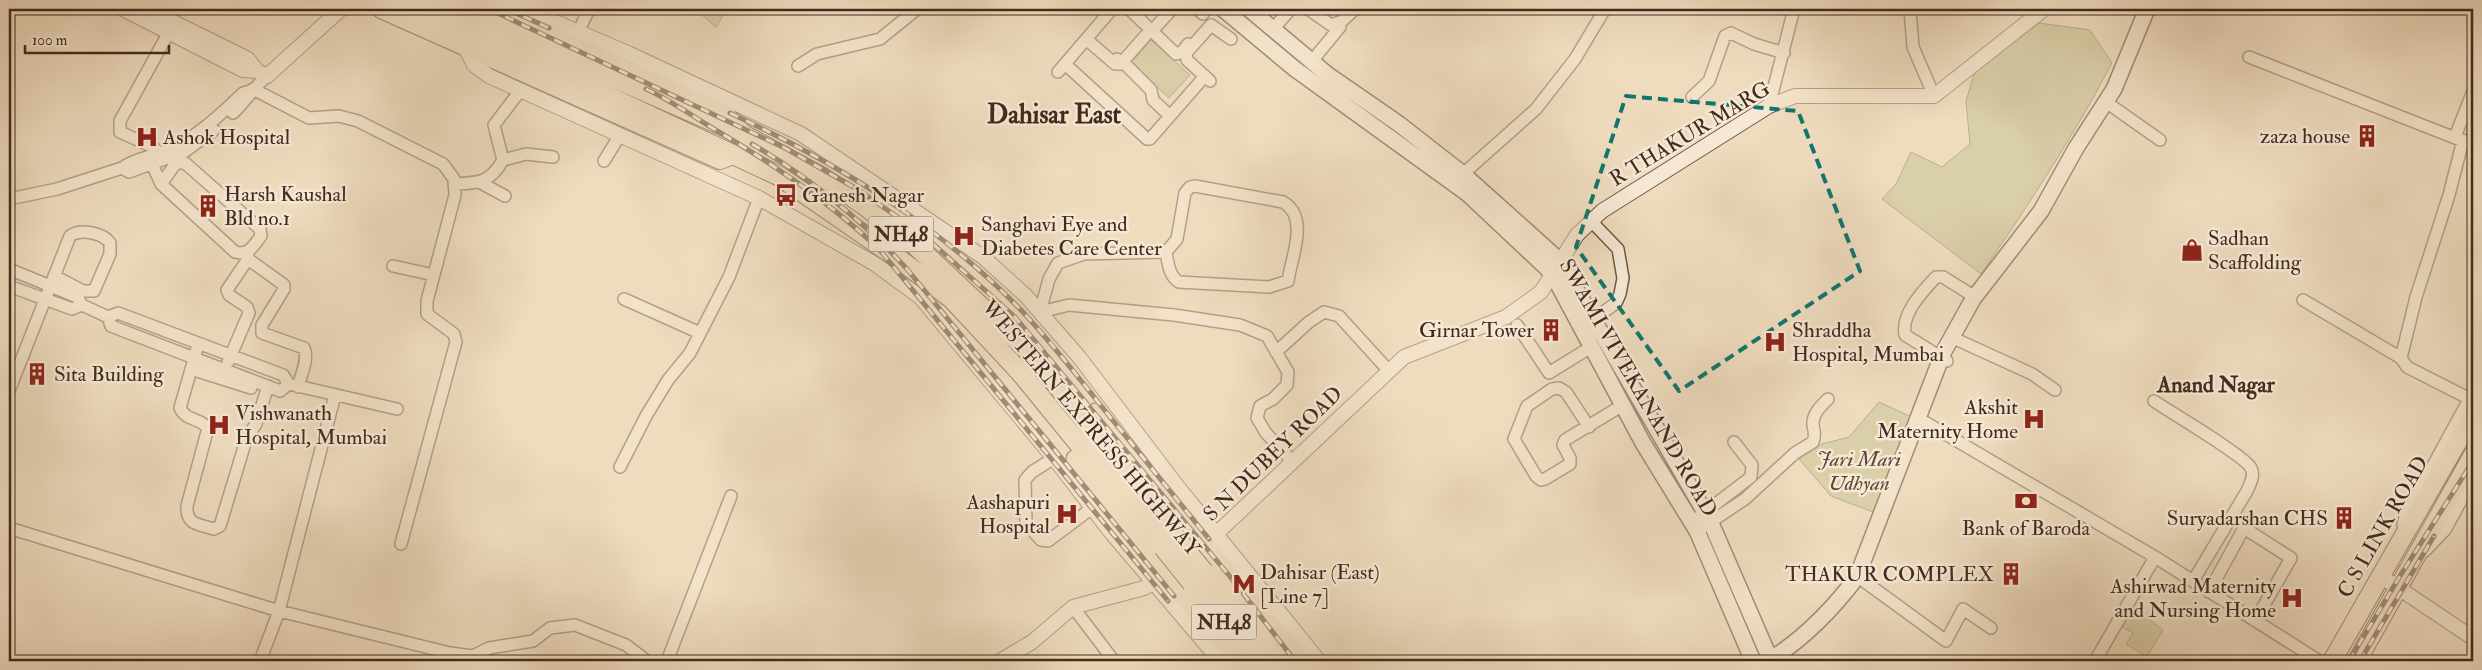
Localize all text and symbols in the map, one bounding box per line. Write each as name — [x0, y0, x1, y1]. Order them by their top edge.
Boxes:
scale bar — [25, 22, 169, 54]
text: 100 m — [32, 31, 68, 50]
street label: R THAKUR MARG — [1605, 75, 1775, 193]
district label: Dahisar East — [987, 99, 1122, 131]
place label: zaza house — [2260, 123, 2350, 150]
building icon: zaza house — [2354, 123, 2380, 149]
hospital icon: Ashok Hospital — [134, 124, 160, 150]
place label: Ashok Hospital — [162, 124, 291, 151]
place label: Harsh Kaushal Bld no.1 — [224, 181, 347, 232]
bus stop icon: Ganesh Nagar — [773, 182, 799, 208]
place label: Ganesh Nagar — [802, 182, 924, 209]
building icon: Harsh Kaushal Bld no.1 — [195, 193, 221, 219]
place label: Sanghavi Eye and Diabetes Care Center — [981, 211, 1162, 262]
road number: NH48 — [868, 216, 934, 252]
hospital icon: Sanghavi Eye and Diabetes Care Center — [951, 223, 977, 249]
place label: Sadhan Scaffolding — [2208, 225, 2302, 276]
shop icon: Sadhan Scaffolding — [2179, 237, 2205, 263]
street label: SWAMI VIVEKANAND ROAD — [1553, 254, 1723, 522]
street label: WESTERN EXPRESS HIGHWAY — [975, 294, 1207, 562]
place label: Girnar Tower — [1419, 317, 1534, 344]
building icon: Girnar Tower — [1538, 317, 1564, 343]
place label: Shraddha Hospital, Mumbai — [1792, 317, 1944, 368]
hospital icon: Shraddha Hospital, Mumbai — [1762, 329, 1788, 355]
building icon: Sita Building — [24, 361, 50, 387]
place label: Sita Building — [54, 361, 164, 388]
district label: Anand Nagar — [2156, 371, 2275, 400]
street label: S N DUBEY ROAD — [1198, 381, 1348, 527]
place label: Akshit Maternity Home — [1877, 394, 2018, 445]
place label: Vishwanath Hospital, Mumbai — [235, 400, 387, 451]
hospital icon: Akshit Maternity Home — [2021, 406, 2047, 432]
hospital icon: Vishwanath Hospital, Mumbai — [206, 412, 232, 438]
park label: Jari Mari Udhyan — [1817, 446, 1901, 497]
street label: C S LINK ROAD — [2331, 451, 2435, 603]
bank icon: Bank of Baroda — [2013, 488, 2039, 514]
place label: Aashapuri Hospital — [965, 489, 1051, 540]
hospital icon: Aashapuri Hospital — [1054, 501, 1080, 527]
place label: Suryadarshan CHS — [2167, 505, 2328, 532]
building icon: Suryadarshan CHS — [2331, 505, 2357, 531]
place label: Bank of Baroda — [1962, 515, 2090, 542]
place label: Dahisar (East) [Line 7] — [1260, 559, 1380, 610]
place label: THAKUR COMPLEX — [1785, 561, 1994, 588]
building icon: THAKUR COMPLEX — [1998, 561, 2024, 587]
metro station icon: Dahisar (East) [Line 7] — [1231, 571, 1257, 597]
place label: Ashirwad Maternity and Nursing Home — [2109, 573, 2277, 624]
hospital icon: Ashirwad Maternity and Nursing Home — [2279, 585, 2305, 611]
road number: NH48 — [1192, 604, 1256, 640]

